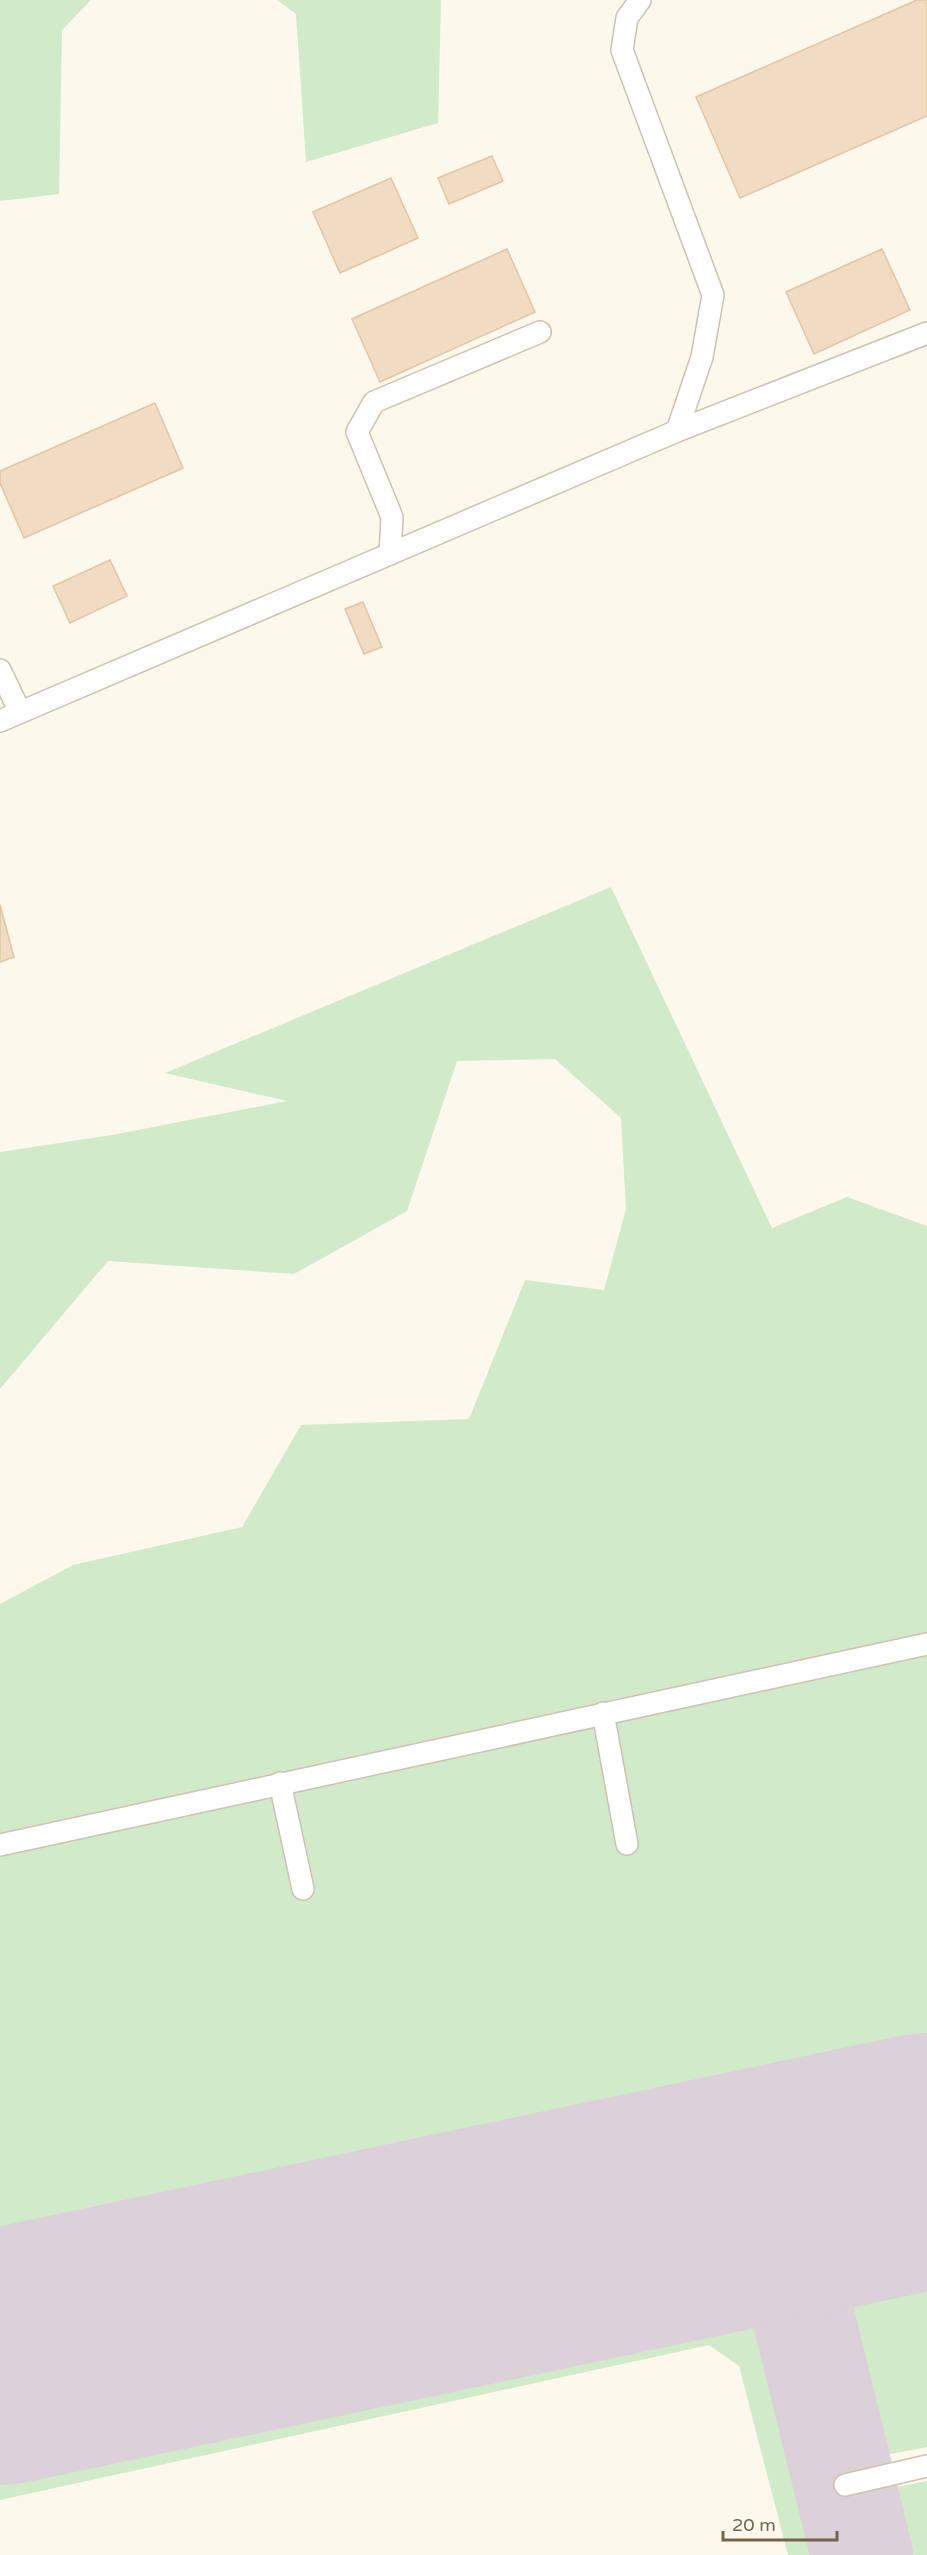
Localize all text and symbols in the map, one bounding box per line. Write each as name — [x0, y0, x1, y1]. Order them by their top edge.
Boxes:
scale bar — [723, 2504, 837, 2542]
text: 20 m — [732, 2514, 776, 2536]

